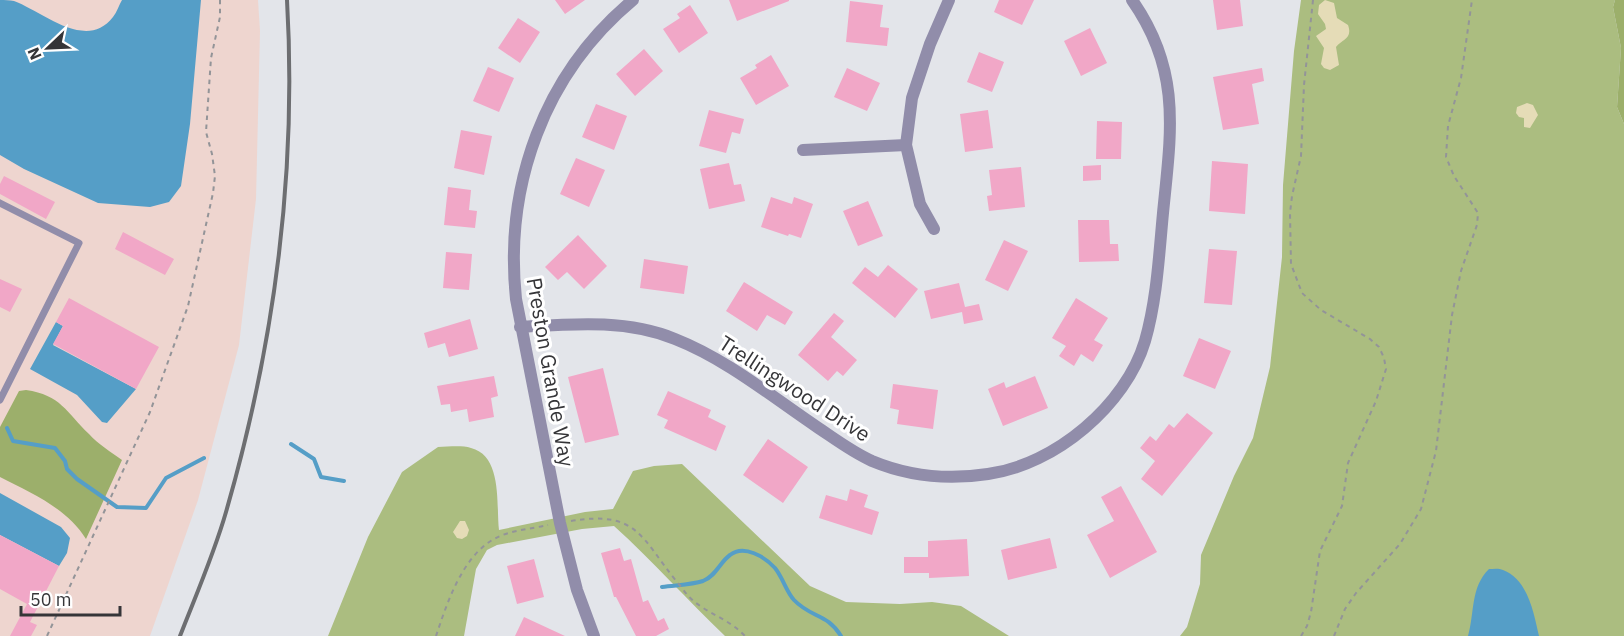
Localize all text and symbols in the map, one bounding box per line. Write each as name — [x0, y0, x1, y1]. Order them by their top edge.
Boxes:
north arrow — [18, 18, 78, 78]
text: N — [23, 45, 46, 63]
street label: Preston Grande Way — [521, 275, 582, 469]
street label: Trellingwood Drive — [714, 329, 876, 447]
scale bar — [21, 579, 120, 617]
text: 50 m — [30, 588, 72, 611]

